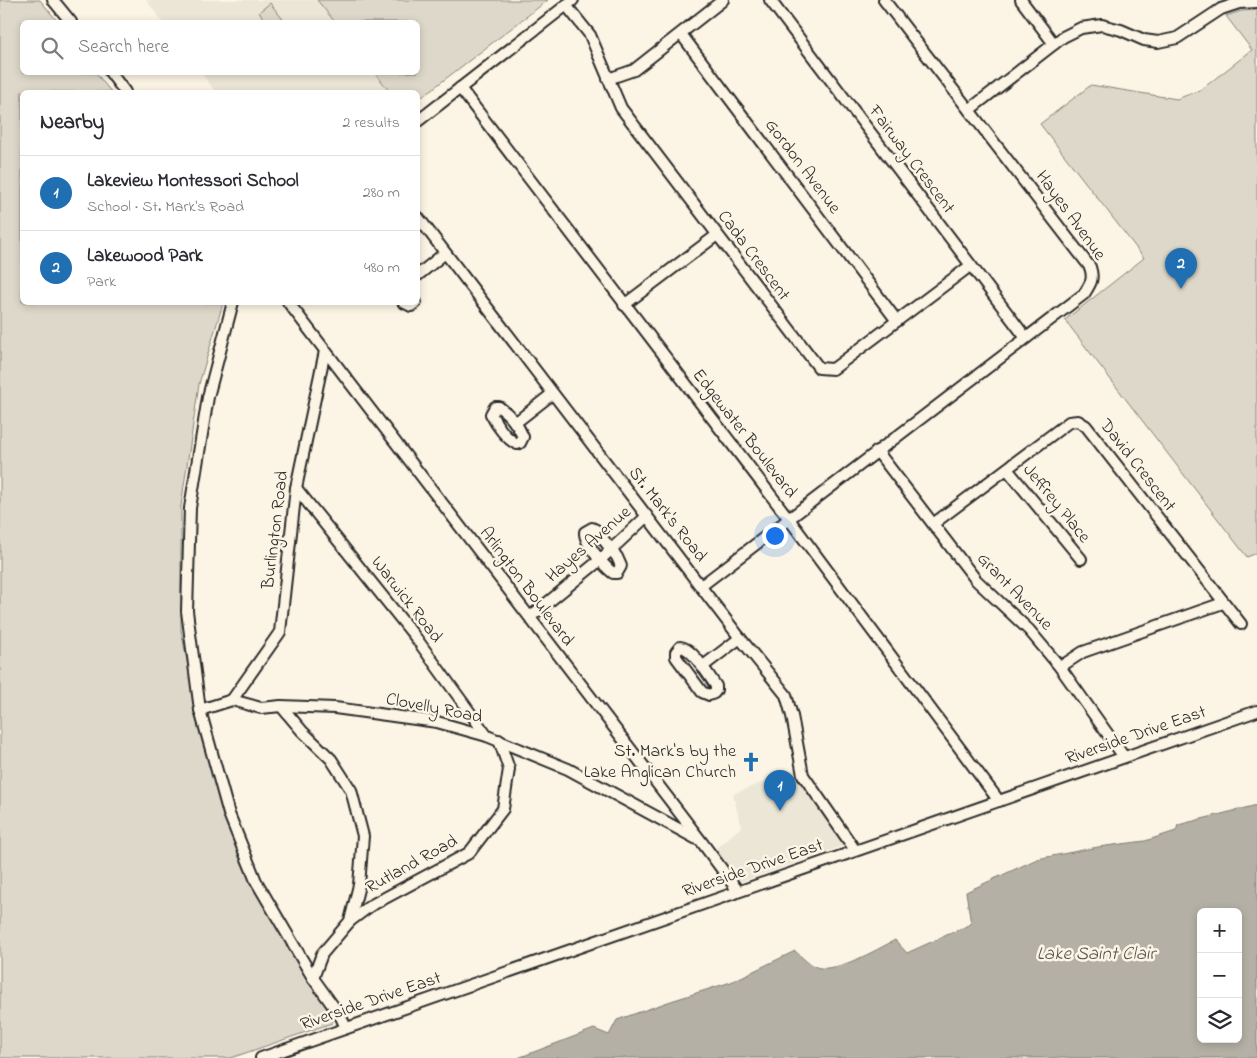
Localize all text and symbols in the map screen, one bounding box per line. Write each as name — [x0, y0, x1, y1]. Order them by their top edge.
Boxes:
search box — [20, 20, 420, 75]
icon: search — [38, 34, 66, 62]
text: Search here — [78, 34, 169, 61]
street label: Fairway Crescent — [861, 100, 960, 220]
text: Nearby — [40, 108, 104, 138]
text: 2 results — [342, 111, 400, 135]
street label: Gordon Avenue — [758, 114, 847, 221]
street label: Hayes Avenue — [1028, 166, 1112, 267]
text: Lakeview Montessori School — [87, 168, 299, 195]
text: 1 — [53, 181, 59, 205]
text: 280 m — [363, 181, 400, 205]
text: School · St. Mark's Road — [87, 195, 244, 219]
street label: Cada Crescent — [710, 205, 796, 307]
text: Lakewood Park — [87, 243, 203, 270]
pin: 2 — [1165, 248, 1197, 289]
text: 2 — [52, 256, 60, 280]
text: 480 m — [364, 256, 400, 280]
text: Park — [87, 270, 116, 294]
street label: Edgewater Boulevard — [684, 364, 803, 505]
street label: David Crescent — [1092, 413, 1182, 518]
street label: Jeffrey Place — [1016, 459, 1097, 550]
street label: St. Mark's Road — [621, 462, 713, 568]
street label: Burlington Road — [256, 469, 297, 592]
street label: Hayes Avenue — [541, 500, 638, 589]
street label: Arlington Boulevard — [472, 522, 580, 653]
your location — [762, 523, 788, 549]
street label: Grant Avenue — [970, 547, 1059, 638]
street label: Warwick Road — [364, 551, 448, 649]
street label: Clovelly Road — [384, 687, 484, 731]
street label: Riverside Drive East — [1062, 700, 1210, 772]
place label: St. Mark's by the Lake Anglican Church — [584, 739, 737, 787]
church icon: St. Mark's by the Lake Anglican Church — [740, 751, 762, 773]
pin: 1 — [764, 770, 796, 811]
street label: Rutland Road — [361, 829, 463, 901]
street label: Riverside Drive East — [679, 833, 827, 905]
map controls — [1197, 908, 1242, 1043]
button: + — [1197, 908, 1242, 953]
water label: Lake Saint Clair — [1037, 941, 1157, 968]
button: − — [1197, 953, 1242, 998]
street label: Riverside Drive East — [297, 966, 445, 1038]
button: layers — [1197, 998, 1242, 1043]

